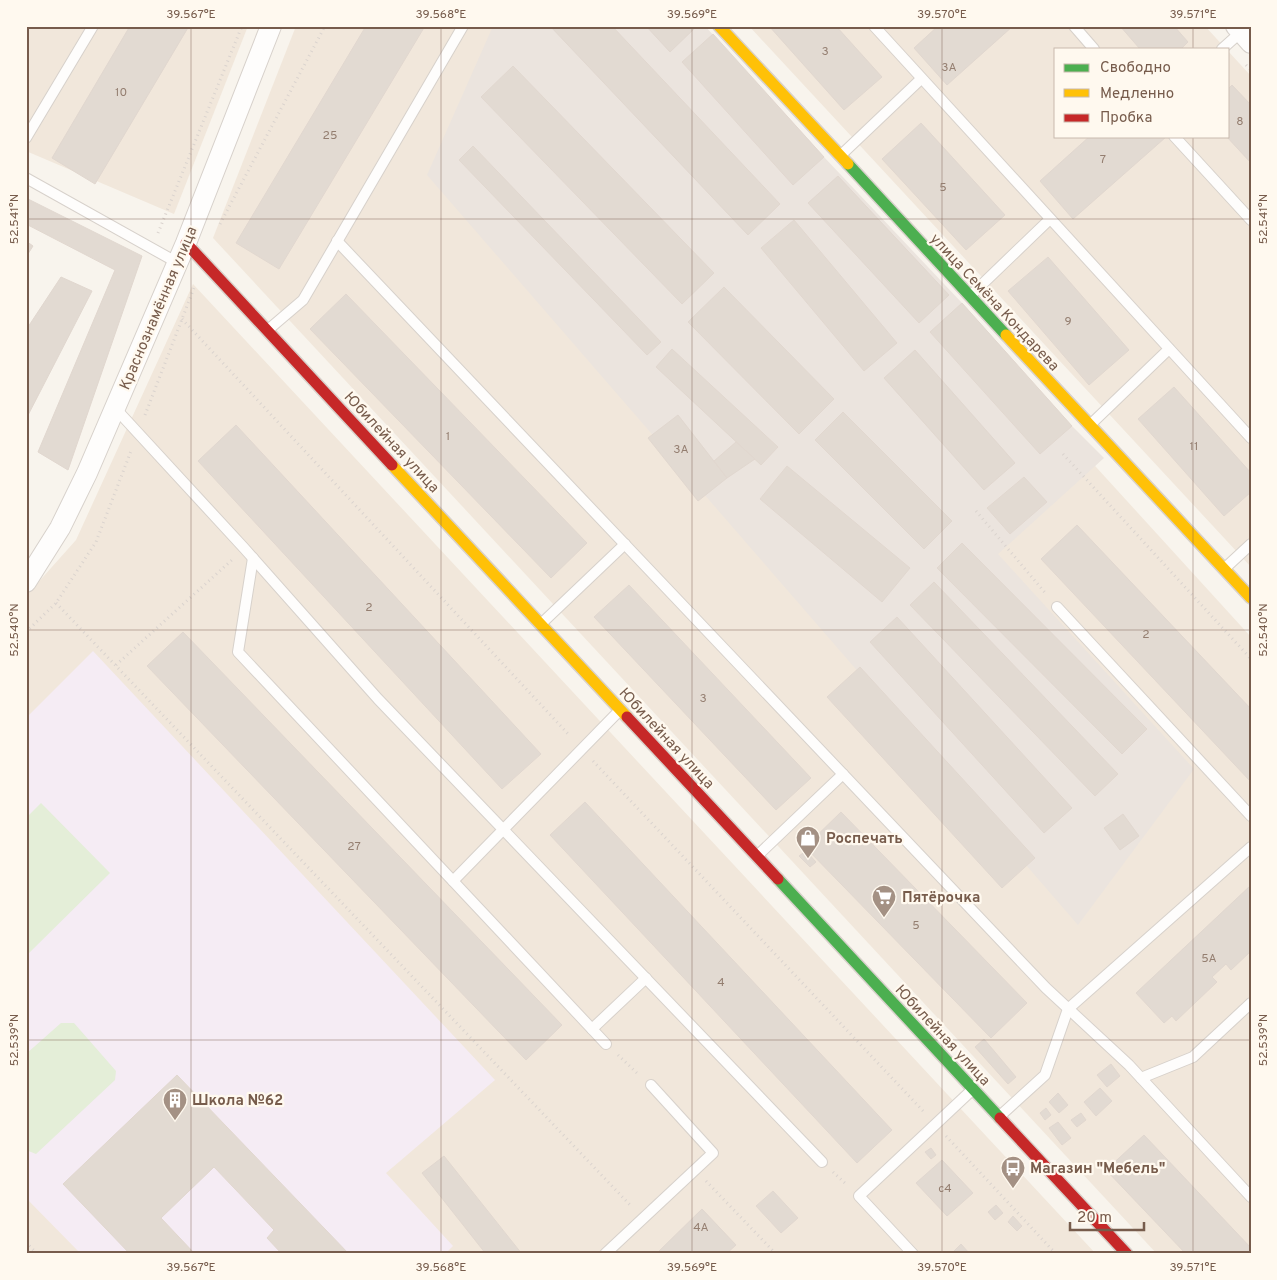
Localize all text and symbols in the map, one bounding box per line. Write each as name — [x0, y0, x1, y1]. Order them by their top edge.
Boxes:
text: 39.567°E — [166, 7, 216, 23]
text: 39.568°E — [416, 7, 466, 23]
text: 39.569°E — [667, 7, 717, 23]
text: 39.570°E — [917, 7, 967, 23]
text: 39.571°E — [1169, 7, 1217, 23]
house number: 3 — [821, 44, 829, 60]
legend — [1054, 48, 1230, 138]
text: Свободно — [1100, 59, 1171, 78]
house number: 3А — [941, 60, 957, 76]
house number: 10 — [115, 85, 127, 101]
text: Медленно — [1100, 85, 1174, 104]
text: Пробка — [1100, 109, 1152, 128]
house number: 8 — [1236, 114, 1244, 130]
house number: 25 — [323, 128, 337, 144]
house number: 7 — [1100, 152, 1106, 168]
house number: 5 — [939, 180, 947, 196]
text: 52.541°N — [7, 194, 23, 244]
text: 52.541°N — [1256, 194, 1272, 244]
street label: Краснознамённая улица — [116, 224, 202, 393]
street label: улица Семёна Кондарева — [925, 230, 1063, 376]
house number: 9 — [1064, 314, 1072, 330]
street label: Юбилейная улица — [339, 388, 443, 498]
house number: 1 — [446, 429, 450, 445]
house number: 11 — [1190, 439, 1198, 455]
house number: 3А — [673, 442, 689, 458]
house number: 2 — [365, 600, 373, 616]
text: 52.540°N — [7, 603, 23, 657]
text: 52.540°N — [1256, 603, 1272, 657]
house number: 2 — [1142, 627, 1150, 643]
street label: Юбилейная улица — [614, 684, 718, 794]
house number: 3 — [699, 691, 707, 707]
shop icon: Роспечать — [795, 825, 821, 859]
place label: Роспечать — [826, 830, 903, 849]
house number: 27 — [347, 839, 361, 855]
supermarket icon: Пятёрочка — [871, 884, 897, 918]
place label: Пятёрочка — [902, 889, 980, 908]
house number: 5 — [912, 918, 920, 934]
house number: 5А — [1201, 951, 1217, 967]
house number: 4 — [717, 975, 725, 991]
street label: Юбилейная улица — [890, 981, 994, 1091]
text: 52.539°N — [7, 1014, 23, 1066]
text: 52.539°N — [1256, 1014, 1272, 1066]
building icon: Школа №62 — [162, 1087, 188, 1121]
place label: Школа №62 — [192, 1092, 283, 1111]
bus stop icon: Магазин "Мебель" — [1000, 1155, 1026, 1189]
place label: Магазин "Мебель" — [1030, 1160, 1165, 1179]
house number: с4 — [938, 1181, 952, 1197]
scale bar — [1070, 1200, 1143, 1232]
text: 20 m — [1077, 1209, 1112, 1228]
house number: 4А — [693, 1220, 709, 1236]
text: 39.567°E — [166, 1260, 216, 1276]
text: 39.568°E — [416, 1260, 466, 1276]
text: 39.569°E — [667, 1260, 717, 1276]
text: 39.570°E — [917, 1260, 967, 1276]
text: 39.571°E — [1169, 1260, 1217, 1276]

